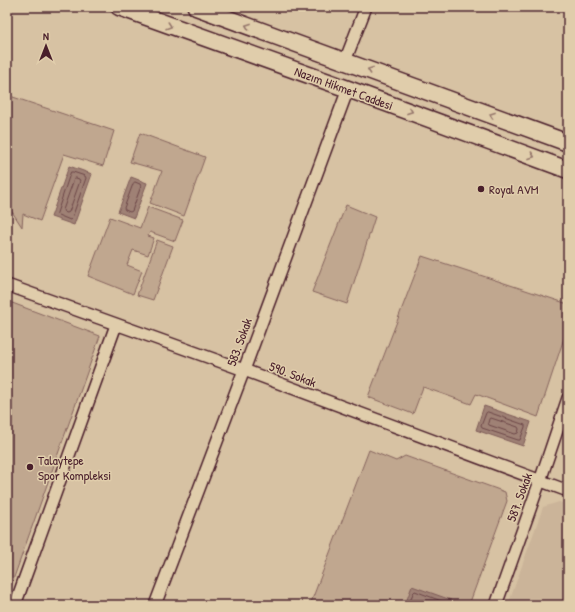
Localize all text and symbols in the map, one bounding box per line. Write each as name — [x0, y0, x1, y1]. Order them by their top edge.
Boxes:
one-way arrow — [165, 21, 172, 29]
one-way arrow — [244, 22, 251, 31]
north arrow — [26, 26, 66, 66]
text: N — [43, 29, 49, 43]
street label: Nazım Hikmet Caddesi — [292, 62, 396, 114]
one-way arrow — [367, 67, 374, 75]
one-way arrow — [406, 107, 413, 115]
one-way arrow — [489, 112, 496, 120]
one-way arrow — [528, 152, 535, 160]
place label: Royal AVM — [489, 180, 539, 198]
marker: Royal AVM — [476, 184, 486, 194]
street label: 583. Sokak — [222, 315, 256, 368]
street label: 590. Sokak — [267, 357, 320, 391]
place label: Talaytepe Spor Kompleksi — [38, 451, 111, 484]
marker: Talaytepe Spor Kompleksi — [25, 462, 35, 472]
street label: 587. Sokak — [502, 470, 536, 524]

